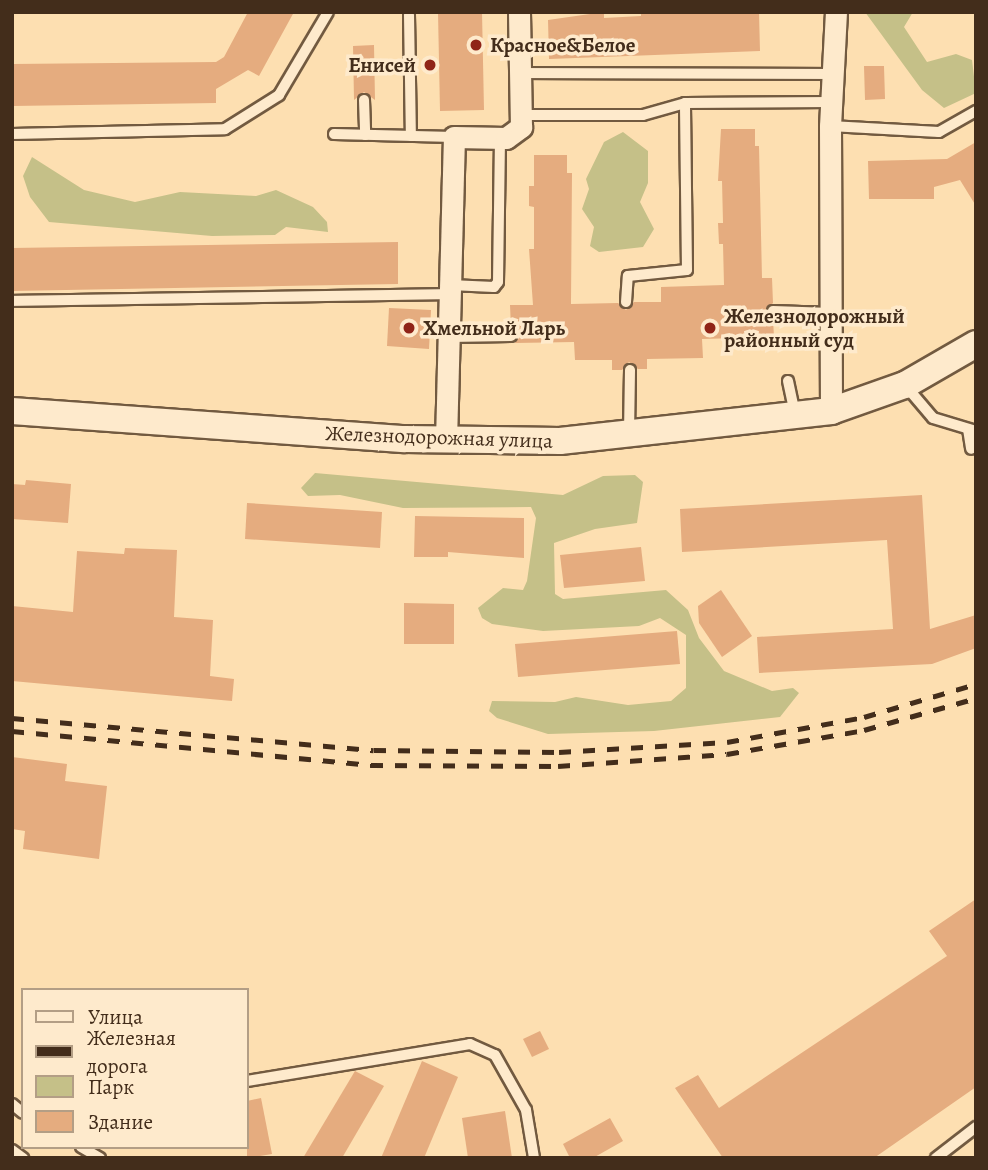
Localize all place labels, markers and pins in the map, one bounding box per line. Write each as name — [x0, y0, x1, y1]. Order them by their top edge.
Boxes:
place label: Красное&Белое — [490, 32, 635, 58]
marker: Красное&Белое — [468, 37, 484, 53]
place label: Енисей — [348, 52, 416, 78]
marker: Енисей — [422, 57, 438, 73]
place label: Железнодорожный районный суд — [724, 303, 905, 353]
place label: Хмельной Ларь — [423, 315, 565, 341]
marker: Хмельной Ларь — [401, 320, 417, 336]
marker: Железнодорожный районный суд — [702, 320, 718, 336]

